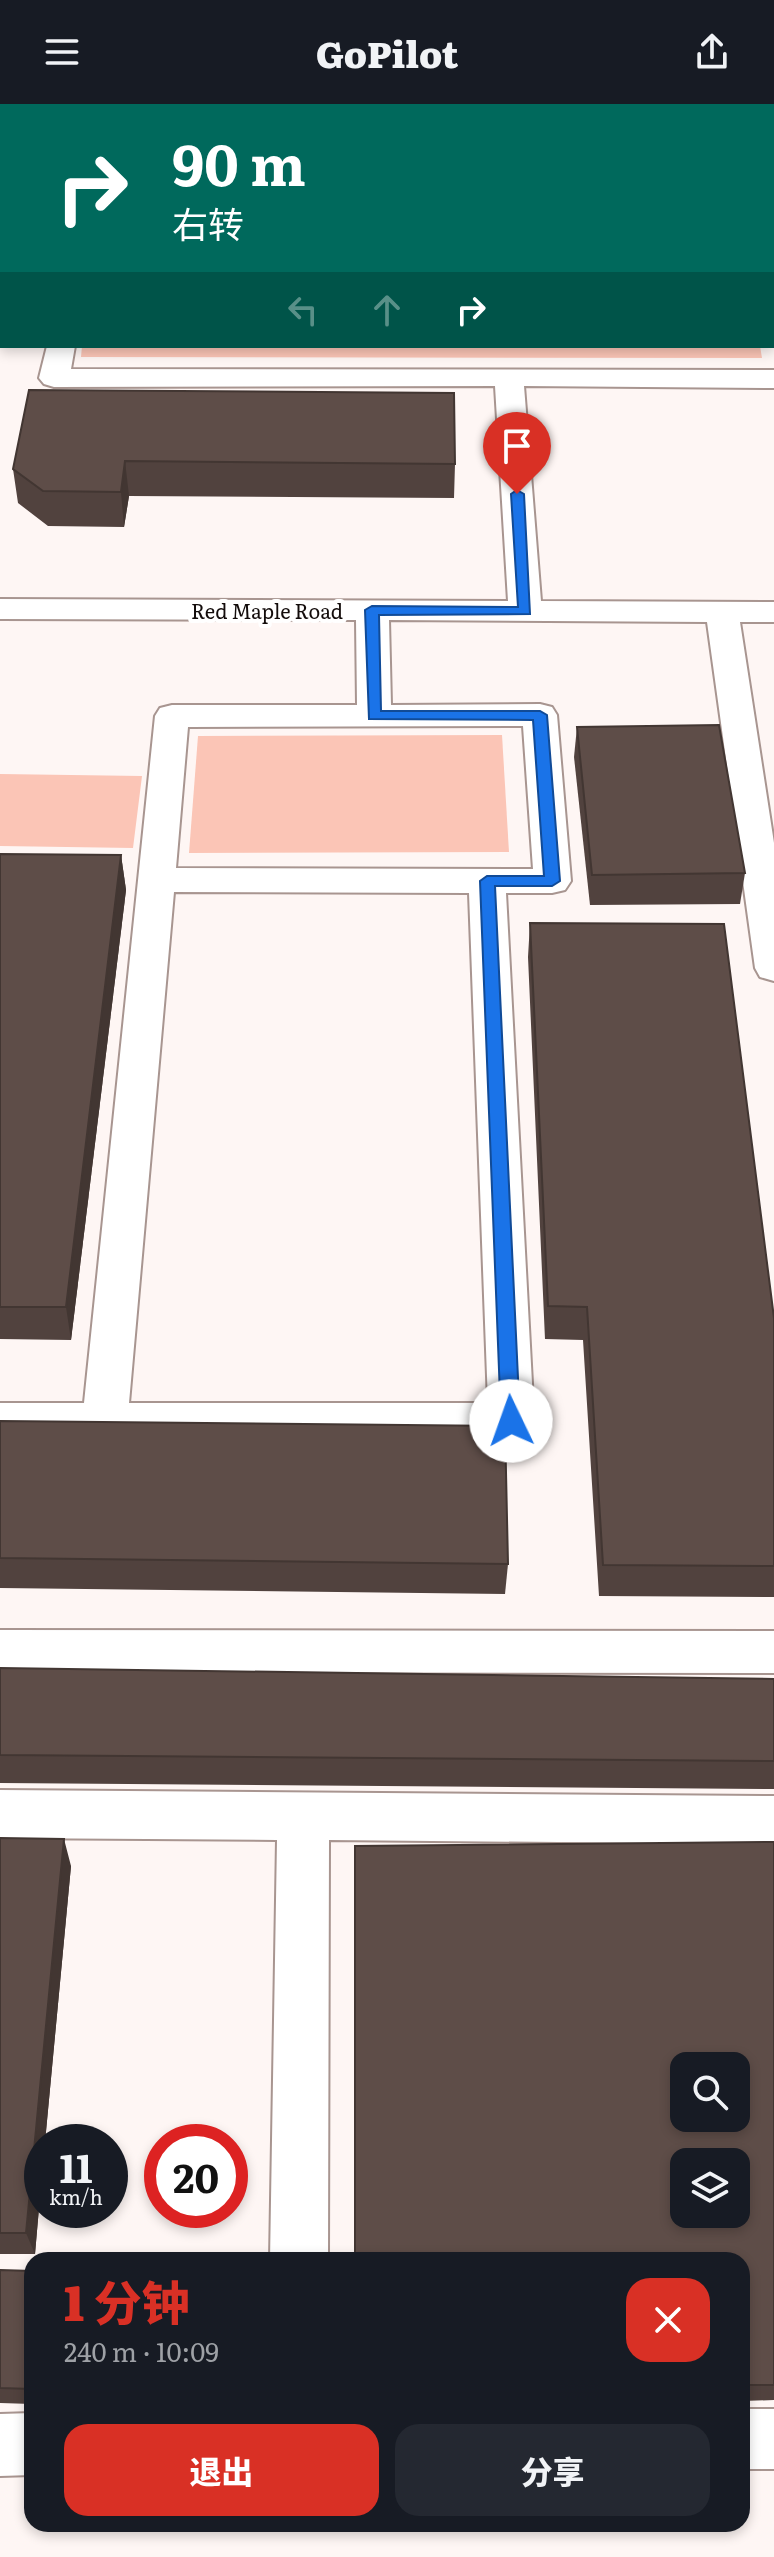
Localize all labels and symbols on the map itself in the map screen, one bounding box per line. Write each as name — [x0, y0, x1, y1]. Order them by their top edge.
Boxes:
pin — [483, 412, 551, 494]
street label: Red Maple Road — [191, 595, 343, 625]
position arrow — [469, 1379, 553, 1463]
speed limit sign: 20 — [144, 2124, 248, 2228]

